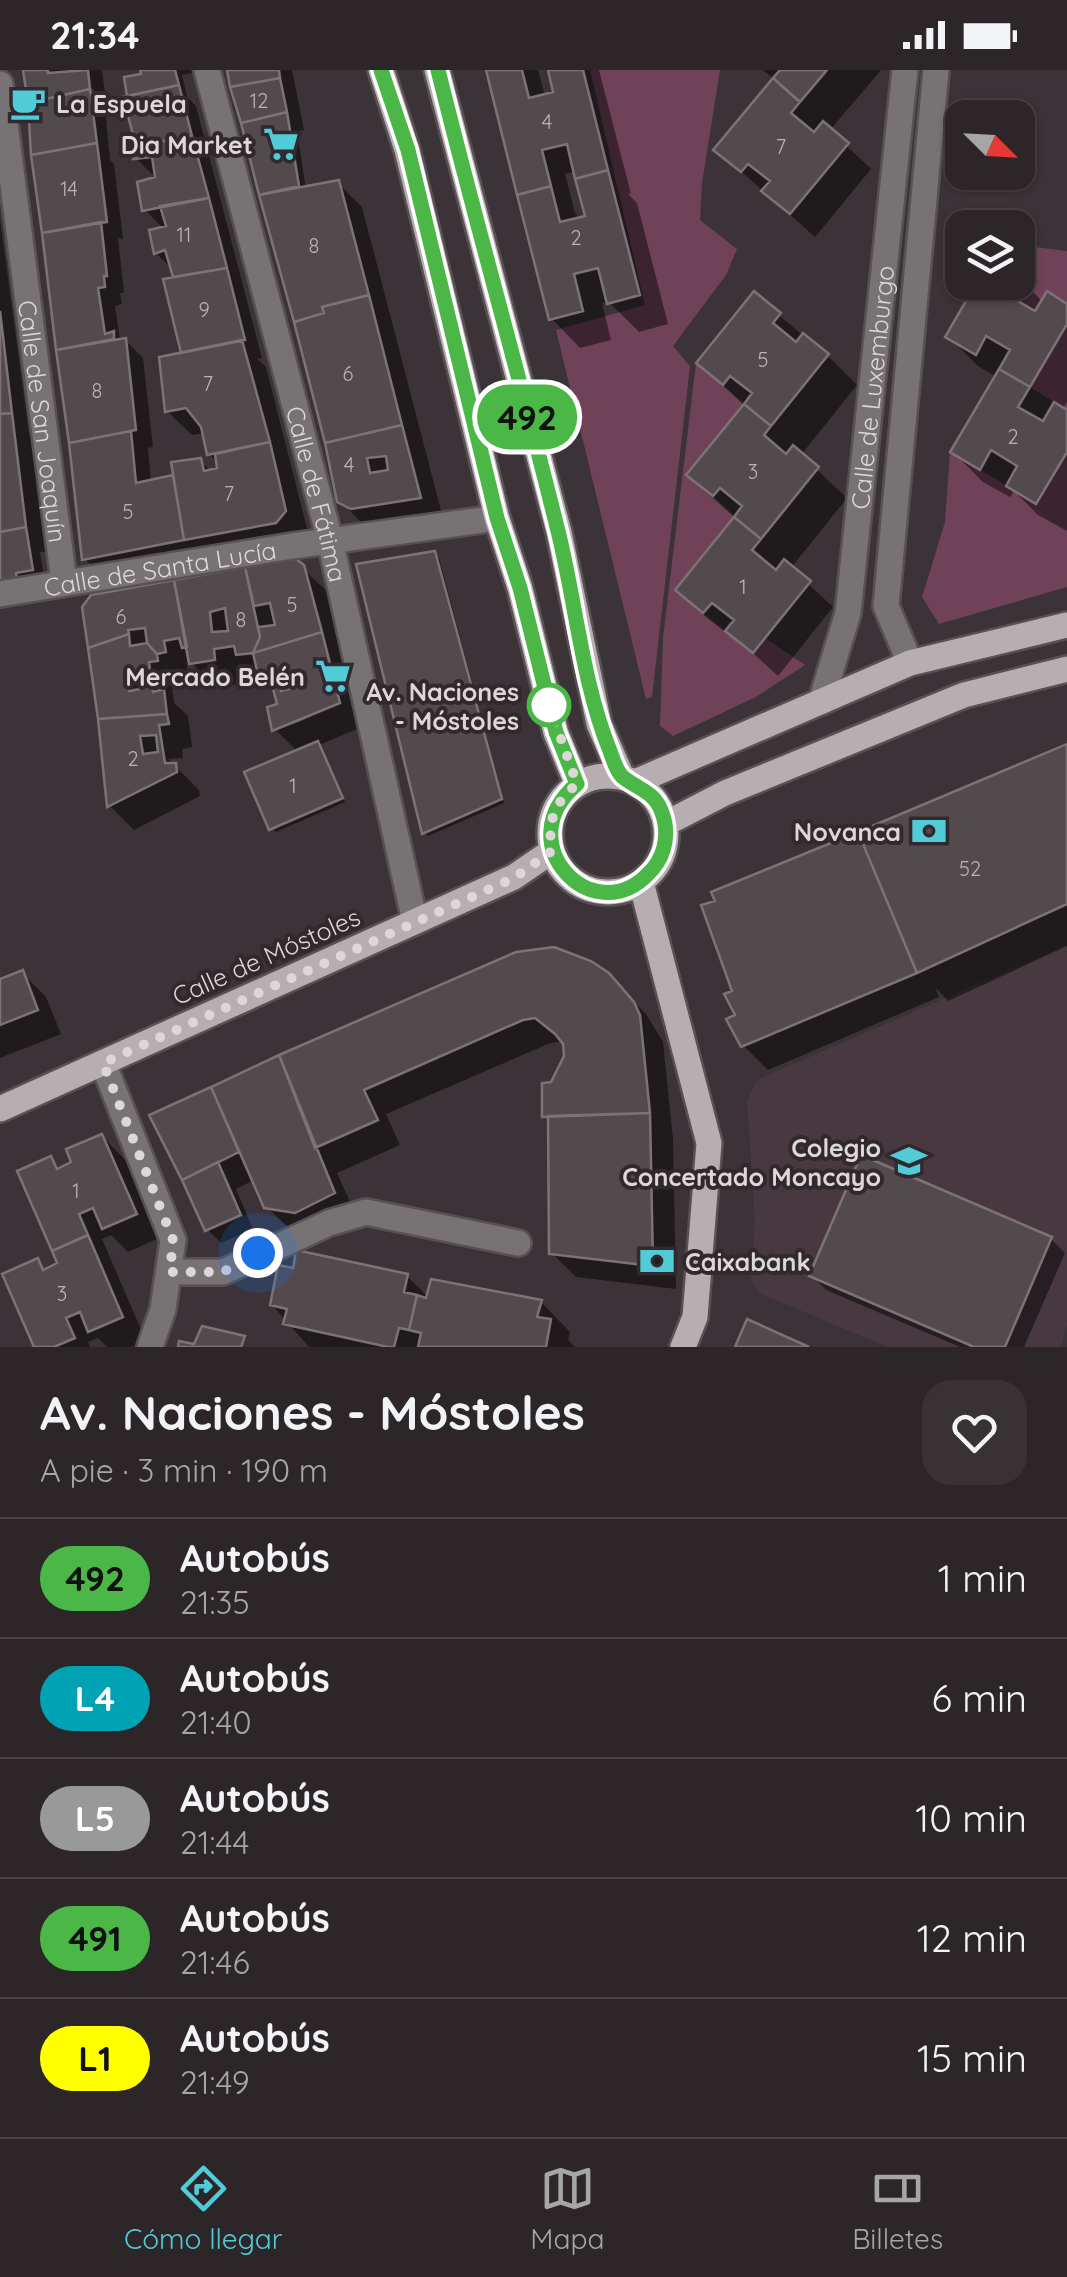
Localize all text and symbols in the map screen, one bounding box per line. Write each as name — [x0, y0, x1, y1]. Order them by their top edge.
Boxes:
text: 21:34 — [50, 11, 140, 59]
cafe icon: La Espuela — [9, 84, 47, 122]
place label: La Espuela — [56, 88, 187, 119]
house number: 12 — [250, 88, 268, 113]
north arrow — [945, 100, 1035, 190]
map controls — [945, 100, 1035, 300]
house number: 4 — [542, 109, 552, 134]
supermarket icon: Dia Market — [262, 125, 300, 163]
place label: Dia Market — [121, 129, 253, 160]
house number: 7 — [776, 134, 786, 159]
house number: 14 — [60, 176, 78, 201]
button: layers — [945, 210, 1035, 300]
house number: 11 — [177, 222, 191, 247]
house number: 2 — [570, 225, 582, 250]
house number: 8 — [309, 233, 319, 258]
street label: Calle de Luxemburgo — [843, 264, 900, 511]
house number: 9 — [198, 297, 210, 322]
street label: Calle de San Joaquín — [12, 298, 74, 544]
house number: 5 — [758, 347, 768, 372]
house number: 6 — [343, 361, 354, 386]
house number: 7 — [203, 371, 213, 396]
house number: 8 — [92, 378, 102, 403]
line badge: 492 — [470, 384, 584, 450]
text: 492 — [497, 395, 557, 439]
street label: Calle de Fátima — [280, 403, 354, 585]
house number: 2 — [1007, 424, 1019, 449]
house number: 4 — [344, 452, 354, 477]
house number: 3 — [748, 459, 758, 484]
house number: 7 — [224, 481, 234, 506]
house number: 5 — [123, 499, 133, 524]
street label: Calle de Santa Lucía — [41, 533, 278, 602]
house number: 1 — [739, 574, 747, 599]
house number: 5 — [287, 592, 297, 617]
house number: 6 — [116, 604, 127, 629]
house number: 8 — [236, 607, 246, 632]
supermarket icon: Mercado Belén — [314, 657, 352, 695]
place label: Mercado Belén — [125, 661, 305, 692]
place label: Av. Naciones - Móstoles — [366, 676, 519, 736]
marker: Av. Naciones - Móstoles — [528, 684, 570, 726]
house number: 2 — [127, 746, 139, 771]
house number: 1 — [289, 773, 297, 798]
bank icon: Novanca — [910, 812, 948, 850]
place label: Novanca — [794, 816, 901, 847]
house number: 52 — [959, 856, 981, 881]
street label: Calle de Móstoles — [167, 901, 365, 1011]
place label: Colegio Concertado Moncayo — [622, 1132, 881, 1192]
school or university icon: Colegio Concertado Moncayo — [890, 1142, 928, 1180]
house number: 1 — [72, 1178, 80, 1203]
your location — [233, 1228, 283, 1278]
bank icon: Caixabank — [638, 1242, 676, 1280]
place label: Caixabank — [685, 1246, 811, 1277]
house number: 3 — [57, 1281, 67, 1306]
button: heart — [922, 1380, 1027, 1485]
text: Av. Naciones - Móstoles — [40, 1382, 585, 1442]
text: A pie · 3 min · 190 m — [40, 1450, 328, 1490]
text: Autobús — [180, 1534, 330, 1582]
text: 1 min — [938, 1554, 1027, 1602]
text: 492 — [65, 1556, 125, 1600]
text: 21:35 — [180, 1582, 250, 1622]
text: Autobús — [180, 1654, 330, 1702]
text: 6 min — [931, 1674, 1027, 1722]
text: L4 — [75, 1676, 115, 1720]
text: 21:40 — [180, 1702, 251, 1742]
text: Autobús — [180, 1774, 330, 1822]
text: 10 min — [915, 1794, 1027, 1842]
text: L5 — [75, 1796, 115, 1840]
text: 21:44 — [180, 1822, 249, 1862]
text: Autobús — [180, 1894, 330, 1942]
text: 12 min — [917, 1914, 1027, 1962]
text: 491 — [68, 1916, 122, 1960]
text: 21:46 — [180, 1942, 250, 1982]
text: Autobús — [180, 2014, 330, 2062]
text: 15 min — [917, 2034, 1027, 2082]
text: L1 — [78, 2036, 112, 2080]
text: 21:49 — [180, 2062, 250, 2102]
tab: Cómo llegar — [124, 2161, 283, 2256]
tab: Mapa — [530, 2161, 604, 2256]
tab: Billetes — [852, 2161, 943, 2256]

